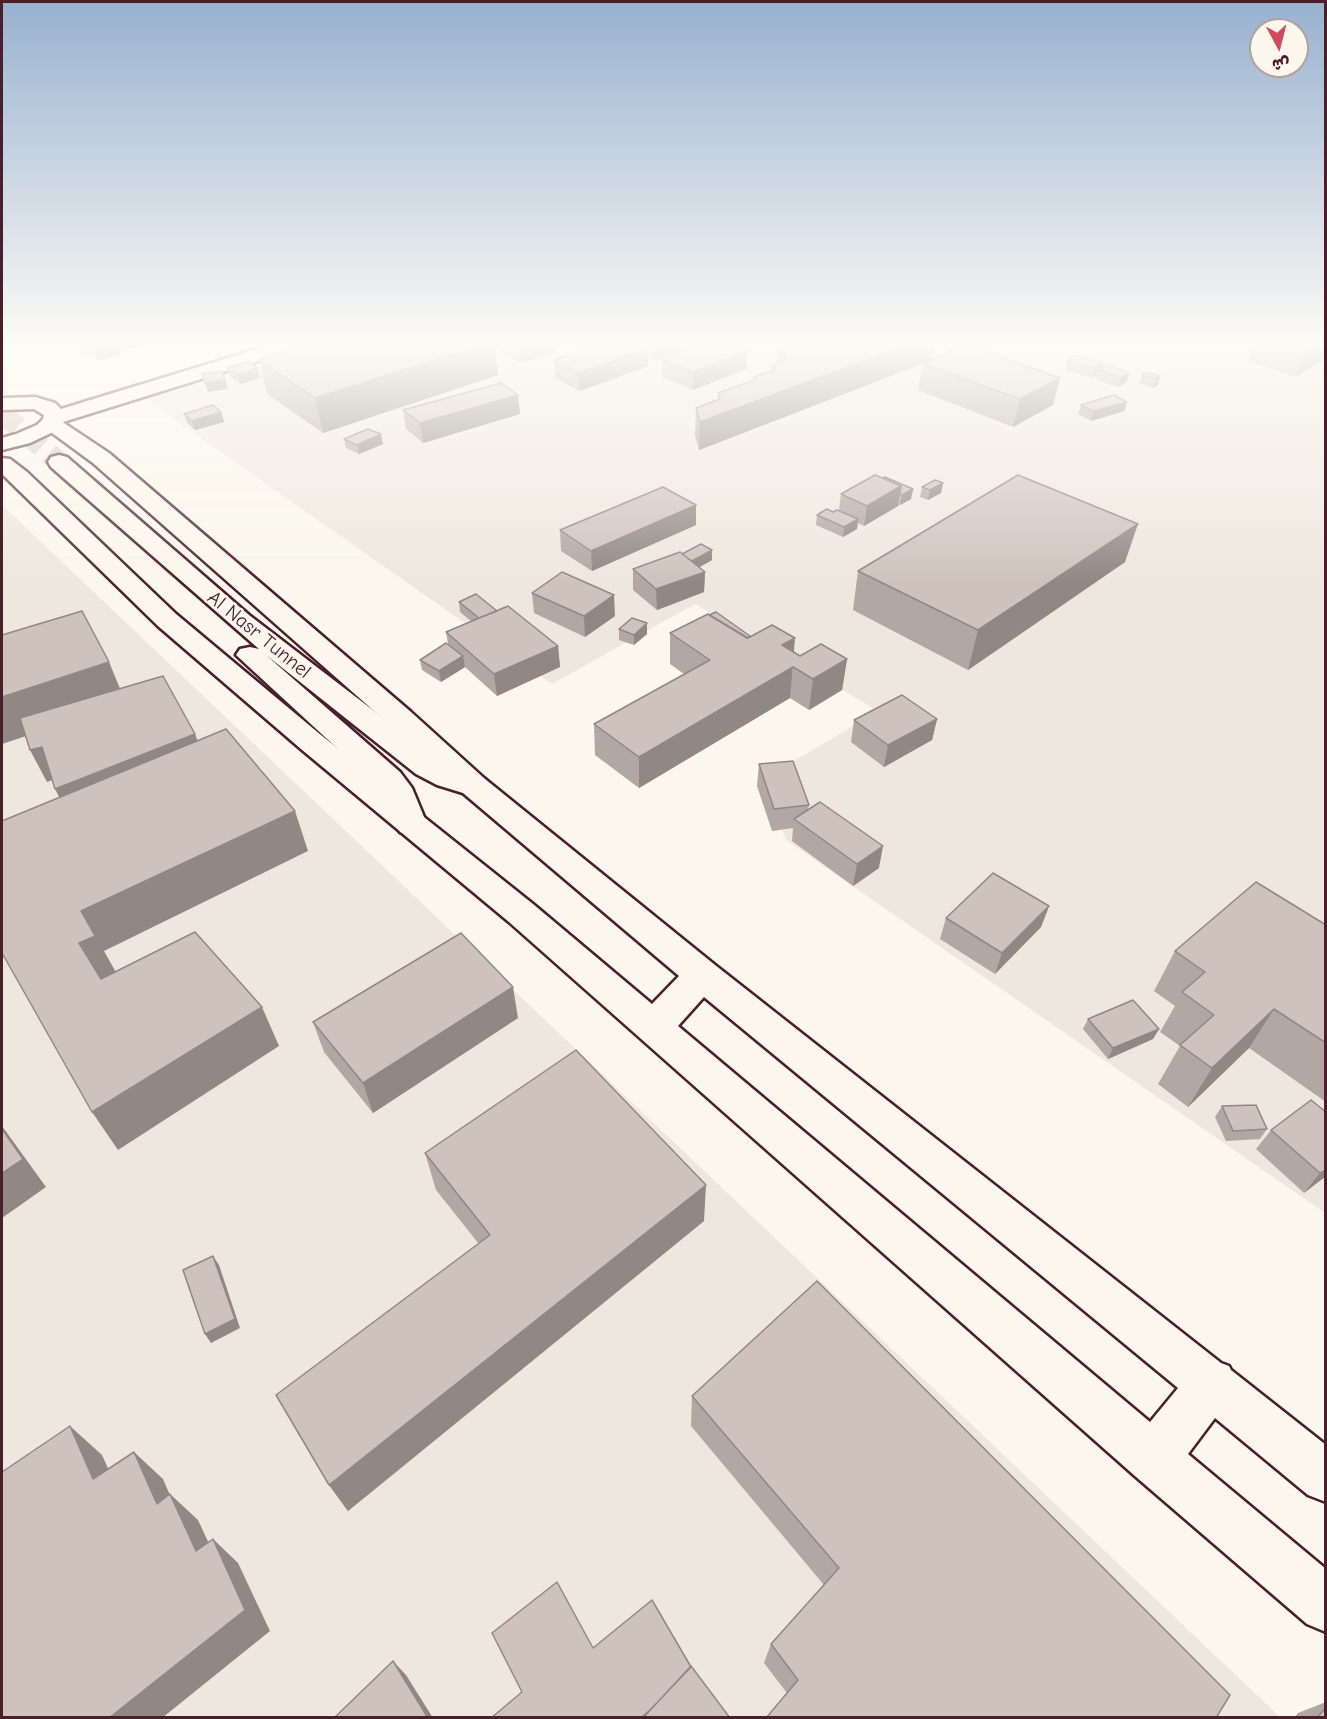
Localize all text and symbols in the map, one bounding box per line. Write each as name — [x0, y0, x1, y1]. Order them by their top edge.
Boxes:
north arrow — [1249, 18, 1309, 78]
text: ش — [1271, 54, 1291, 74]
street label: Al Nasr Tunnel — [202, 586, 316, 684]

